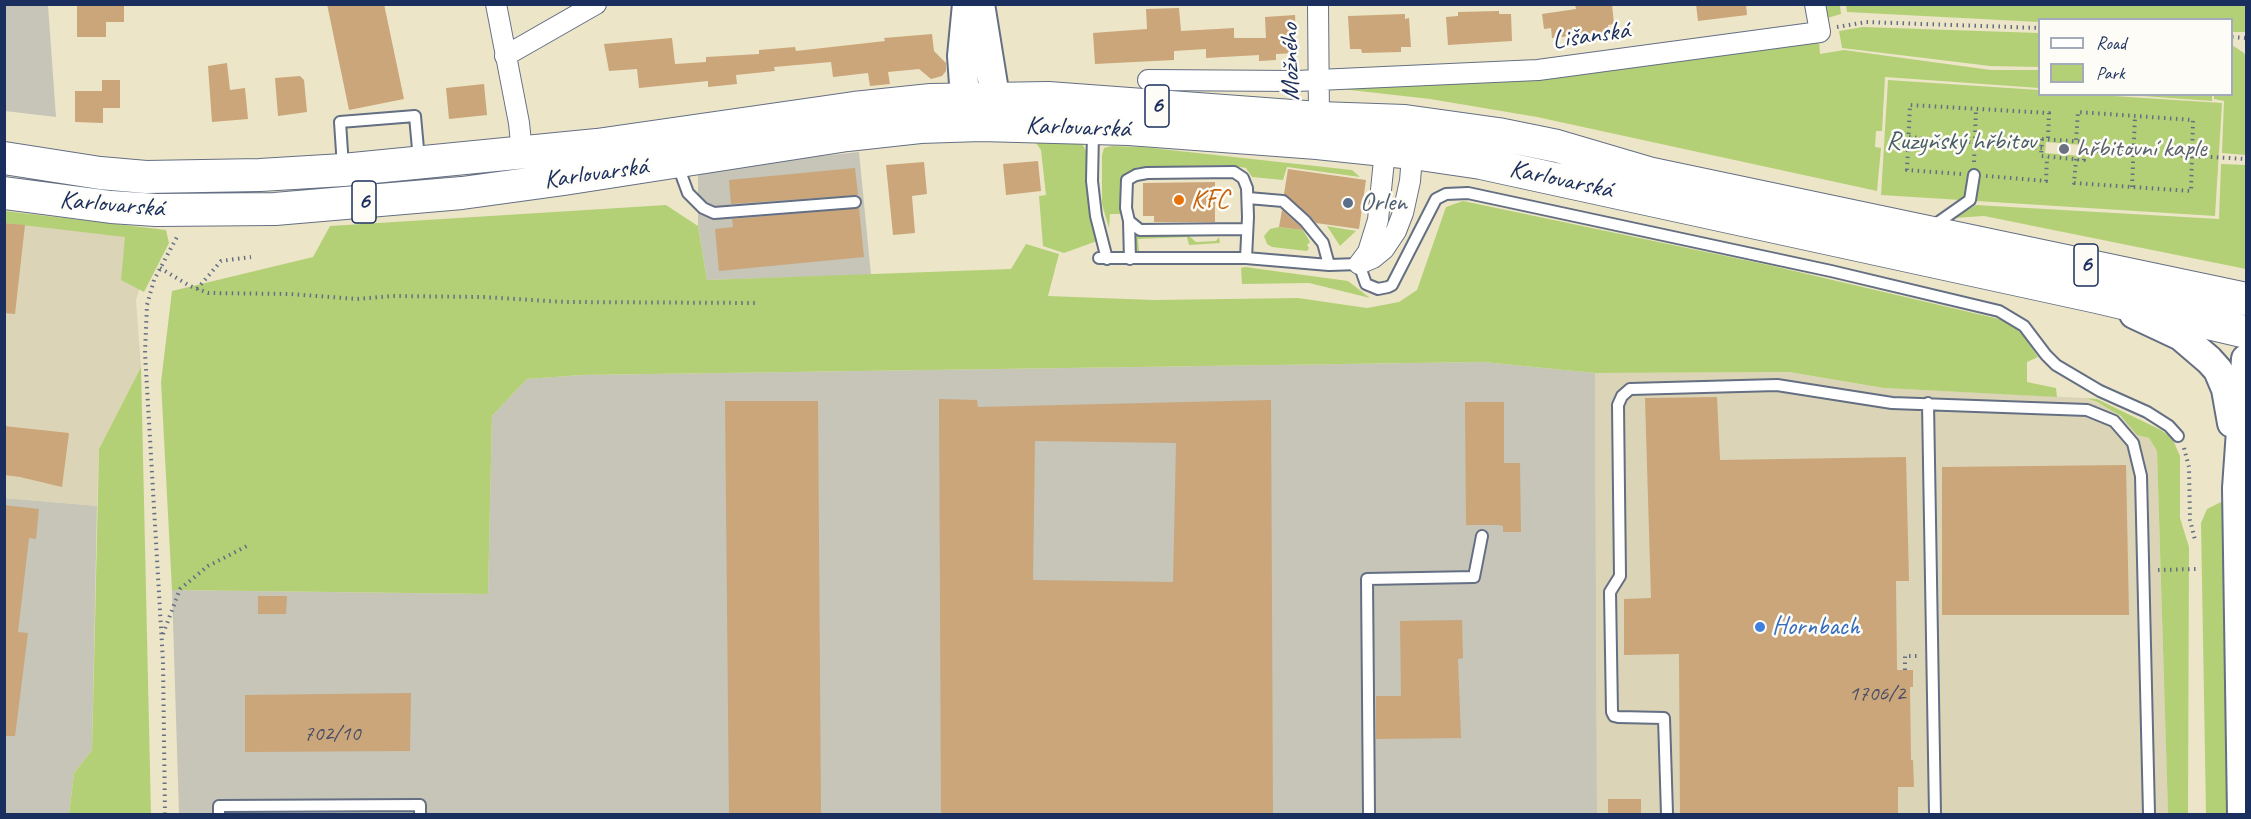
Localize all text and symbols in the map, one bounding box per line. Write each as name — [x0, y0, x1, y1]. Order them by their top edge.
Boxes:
street label: Lišanská — [1550, 15, 1632, 57]
legend — [2038, 18, 2233, 96]
street label: Možného — [1275, 23, 1307, 101]
text: Road — [2096, 32, 2126, 54]
text: Park — [2096, 62, 2125, 84]
road number: 6 — [1145, 85, 1169, 127]
street label: Karlovarská — [1025, 111, 1131, 145]
park label: Ruzyňský hřbitov — [1886, 126, 2036, 158]
place label: hřbitovní kaple — [2076, 133, 2206, 165]
marker: hřbitovní kaple — [2057, 142, 2071, 156]
street label: Karlovarská — [542, 151, 650, 197]
street label: Karlovarská — [1507, 154, 1615, 206]
road number: 6 — [352, 181, 376, 223]
place label: KFC — [1191, 184, 1229, 216]
street label: Karlovarská — [59, 185, 165, 225]
place label: Orlen — [1360, 187, 1407, 219]
marker: KFC — [1172, 193, 1186, 207]
marker: Orlen — [1341, 196, 1355, 210]
road number: 6 — [2074, 244, 2098, 286]
place label: Hornbach — [1772, 611, 1860, 643]
marker: Hornbach — [1753, 620, 1767, 634]
house number: 1706/2 — [1849, 681, 1905, 707]
house number: 702/10 — [304, 721, 360, 747]

